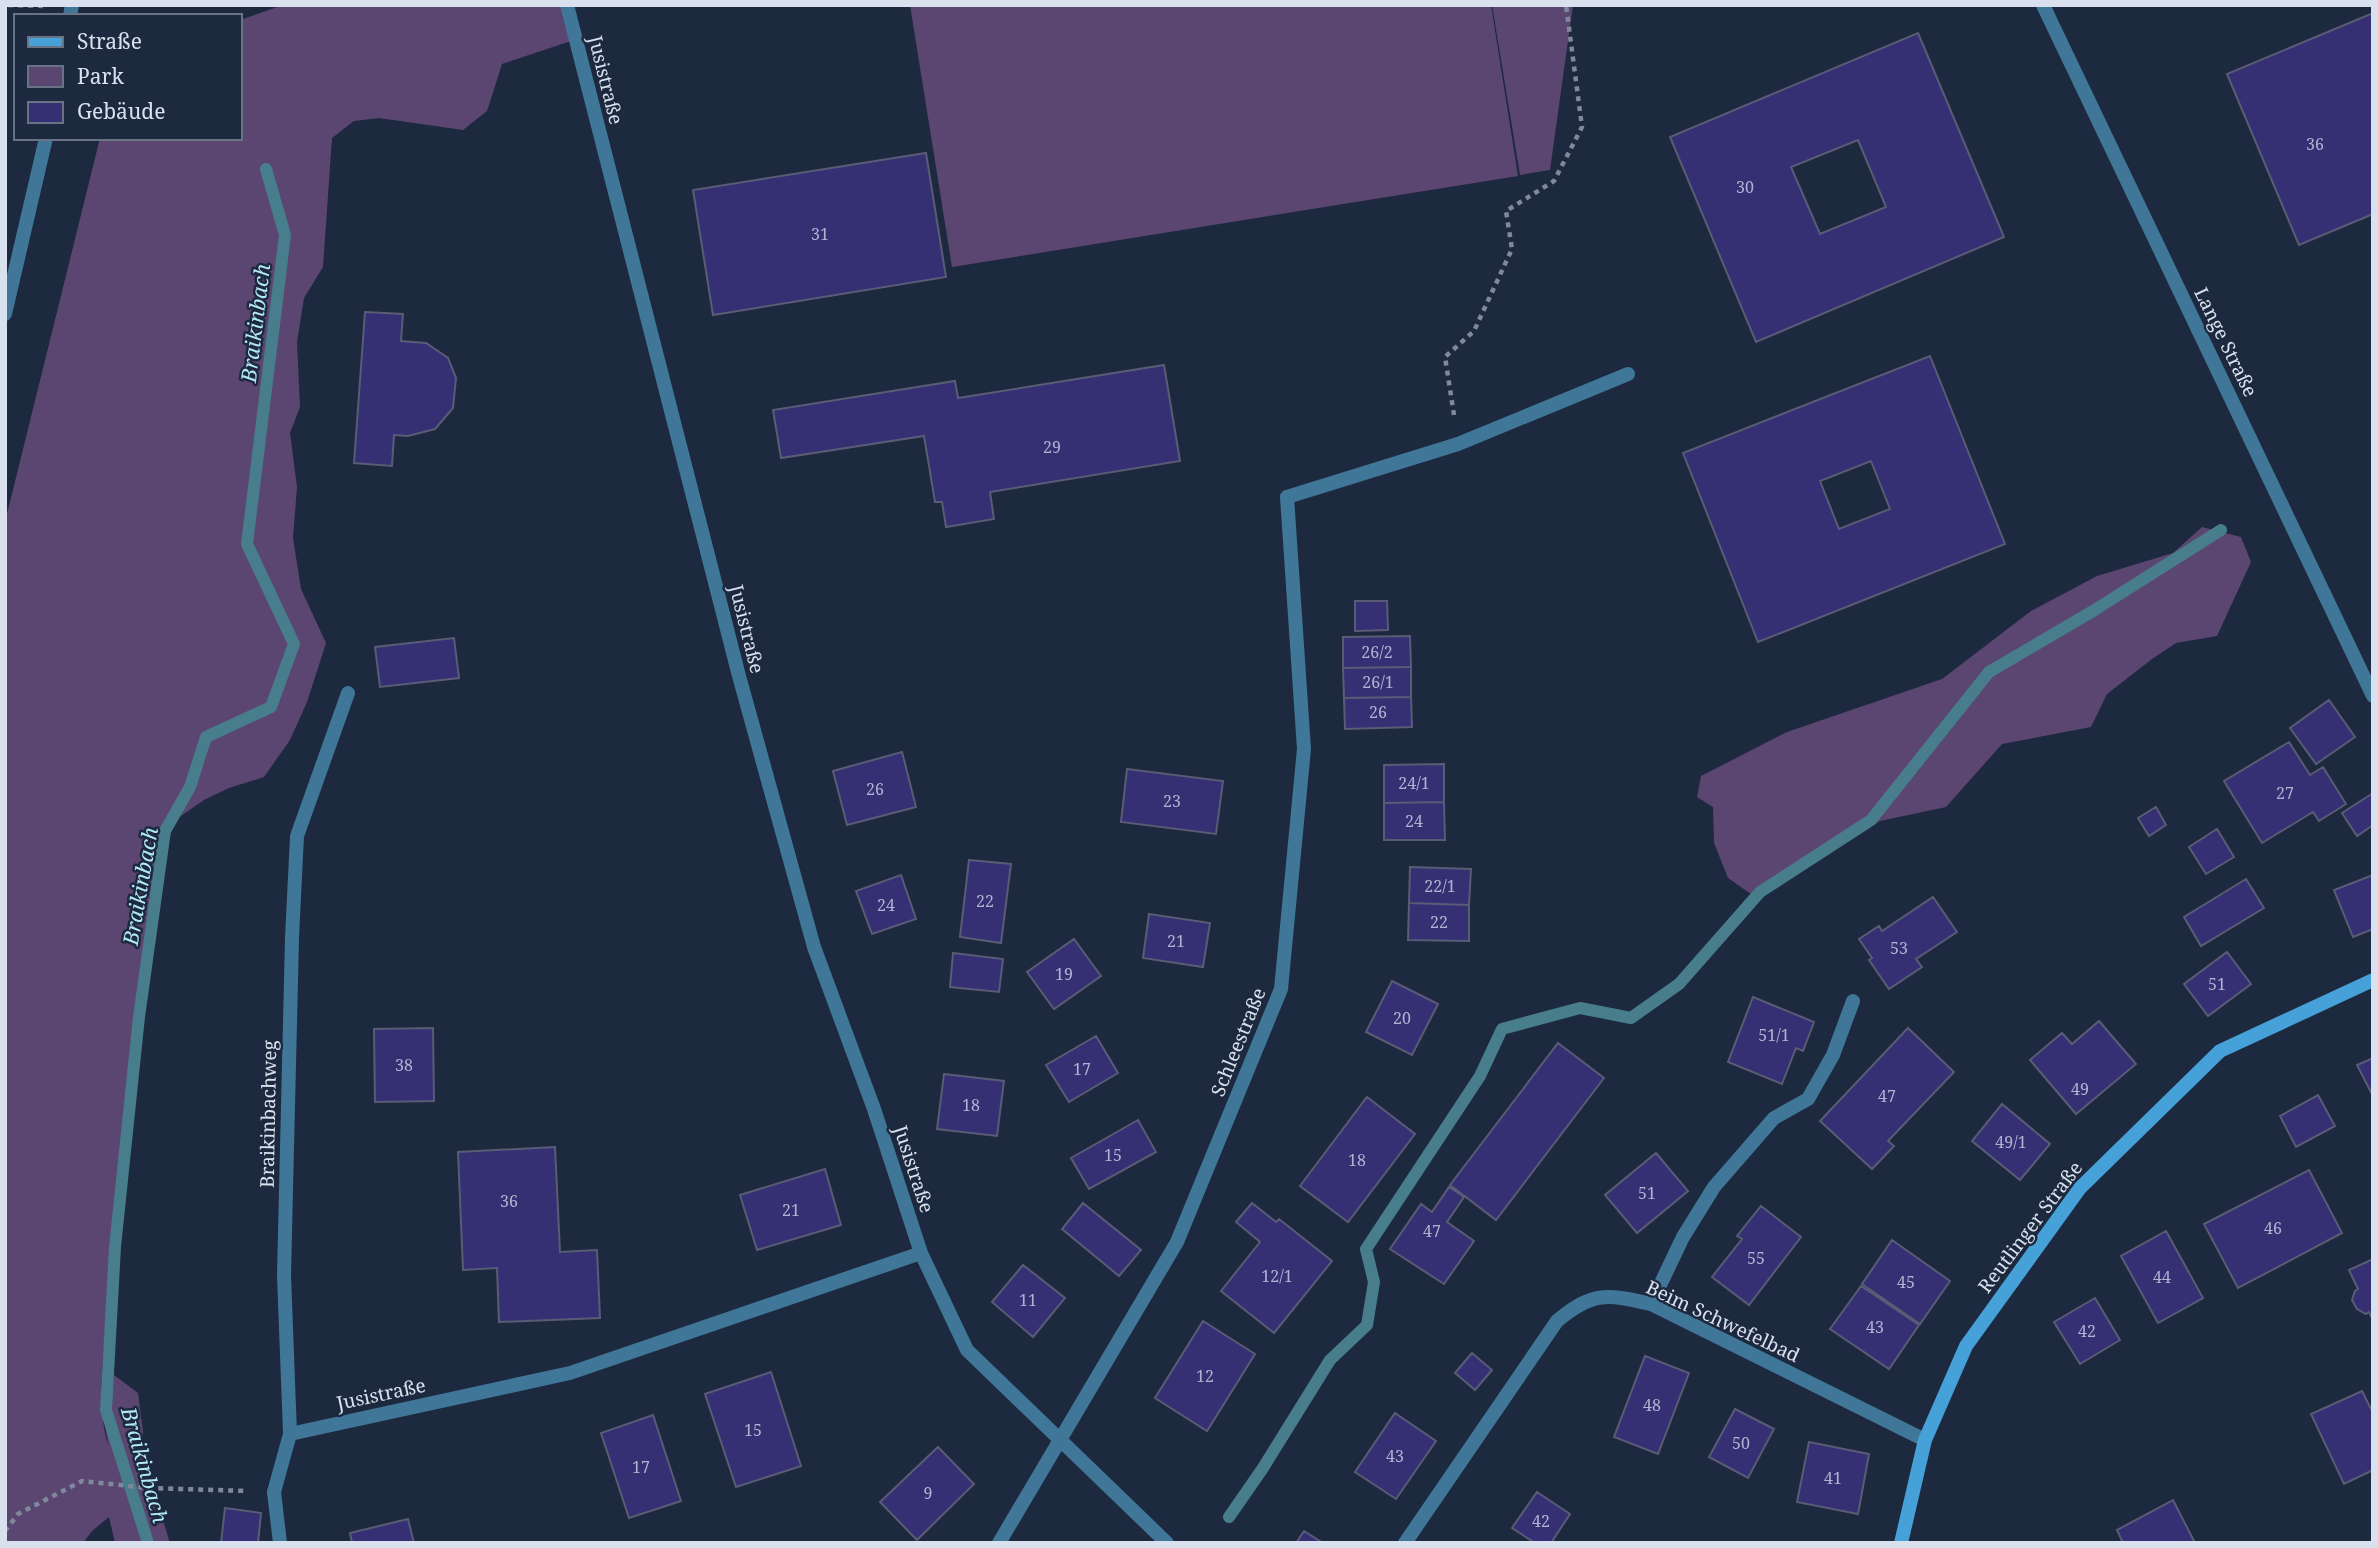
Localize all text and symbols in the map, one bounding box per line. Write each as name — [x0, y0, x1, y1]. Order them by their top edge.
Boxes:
legend — [14, 14, 242, 140]
text: Straße — [77, 27, 142, 55]
street label: Jusistraße — [582, 32, 630, 127]
text: Park — [77, 62, 124, 90]
text: Gebäude — [77, 97, 165, 125]
house number: 36 — [2306, 133, 2324, 155]
house number: 30 — [1736, 176, 1754, 198]
house number: 31 — [811, 223, 829, 245]
water label: Braikinbach — [234, 262, 276, 385]
street label: Lange Straße — [2188, 283, 2264, 401]
house number: 29 — [1043, 436, 1061, 458]
street label: Jusistraße — [723, 581, 771, 676]
house number: 26/2 — [1361, 641, 1393, 663]
house number: 26/1 — [1362, 671, 1394, 693]
house number: 26 — [1369, 701, 1387, 723]
house number: 24/1 — [1398, 772, 1430, 794]
house number: 26 — [866, 778, 884, 800]
house number: 27 — [2276, 782, 2294, 804]
house number: 23 — [1163, 790, 1181, 812]
house number: 24 — [1405, 810, 1423, 832]
water label: Braikinbach — [116, 824, 164, 948]
house number: 22/1 — [1424, 875, 1456, 897]
house number: 22 — [976, 890, 994, 912]
house number: 24 — [877, 894, 895, 916]
house number: 22 — [1430, 911, 1448, 933]
house number: 21 — [1167, 930, 1185, 952]
house number: 53 — [1890, 937, 1908, 959]
house number: 19 — [1055, 963, 1073, 985]
house number: 51 — [2208, 973, 2226, 995]
street label: Schleestraße — [1204, 984, 1272, 1100]
house number: 20 — [1393, 1007, 1411, 1029]
house number: 51/1 — [1758, 1024, 1790, 1046]
street label: Braikinbachweg — [254, 1040, 282, 1188]
house number: 38 — [395, 1054, 413, 1076]
house number: 17 — [1073, 1058, 1091, 1080]
house number: 49 — [2071, 1078, 2089, 1100]
house number: 47 — [1878, 1085, 1896, 1107]
house number: 18 — [962, 1094, 980, 1116]
street label: Jusistraße — [887, 1121, 940, 1216]
house number: 49/1 — [1995, 1131, 2027, 1153]
house number: 15 — [1104, 1144, 1122, 1166]
house number: 18 — [1348, 1149, 1366, 1171]
street label: Reutlinger Straße — [1972, 1156, 2088, 1298]
house number: 51 — [1638, 1182, 1656, 1204]
house number: 36 — [500, 1190, 518, 1212]
house number: 21 — [782, 1199, 800, 1221]
house number: 46 — [2264, 1217, 2282, 1239]
house number: 47 — [1423, 1220, 1441, 1242]
house number: 55 — [1747, 1247, 1765, 1269]
house number: 12/1 — [1261, 1265, 1293, 1287]
house number: 44 — [2153, 1266, 2171, 1288]
house number: 45 — [1897, 1271, 1915, 1293]
street label: Beim Schwefelbad — [1642, 1274, 1804, 1368]
house number: 11 — [1019, 1289, 1037, 1311]
house number: 43 — [1866, 1316, 1884, 1338]
house number: 42 — [2078, 1320, 2096, 1342]
house number: 12 — [1196, 1365, 1214, 1387]
street label: Jusistraße — [333, 1372, 428, 1416]
house number: 48 — [1643, 1394, 1661, 1416]
water label: Braikinbach — [115, 1403, 175, 1527]
house number: 15 — [744, 1419, 762, 1441]
house number: 50 — [1732, 1432, 1750, 1454]
house number: 43 — [1386, 1445, 1404, 1467]
house number: 17 — [632, 1456, 650, 1478]
house number: 41 — [1824, 1467, 1842, 1489]
house number: 9 — [924, 1482, 932, 1504]
house number: 42 — [1532, 1510, 1550, 1532]

